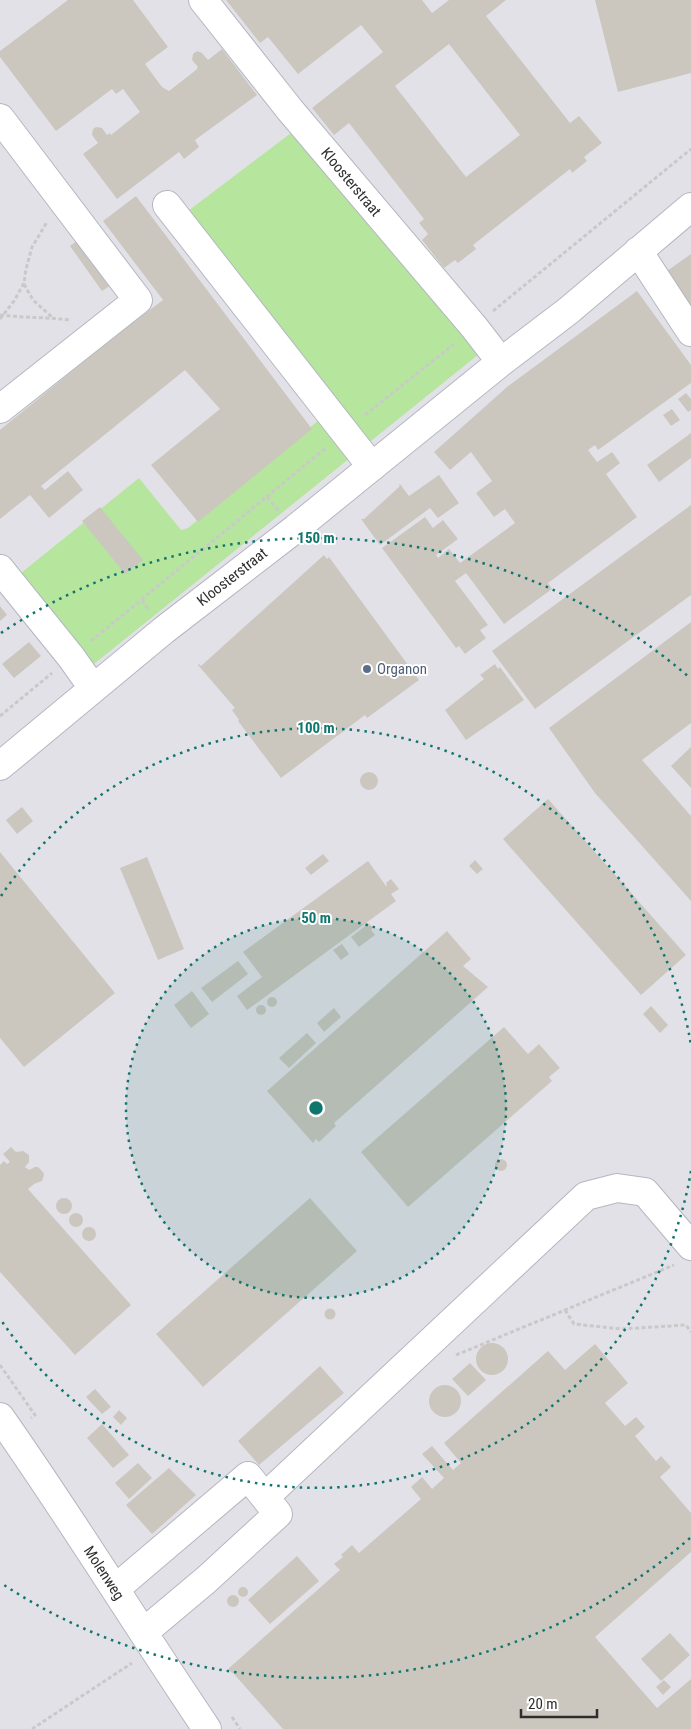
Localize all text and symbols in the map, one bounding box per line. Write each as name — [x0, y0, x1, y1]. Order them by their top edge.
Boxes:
street label: Kloosterstraat — [317, 144, 385, 220]
text: 150 m — [297, 529, 335, 547]
street label: Kloosterstraat — [193, 544, 271, 610]
place label: Organon — [377, 660, 427, 678]
marker: Organon — [361, 663, 373, 675]
text: 100 m — [297, 719, 335, 737]
text: 50 m — [301, 909, 331, 927]
centre of rings — [307, 1099, 325, 1117]
street label: Molenweg — [80, 1543, 128, 1603]
scale bar — [521, 1686, 597, 1718]
text: 20 m — [528, 1695, 558, 1713]

